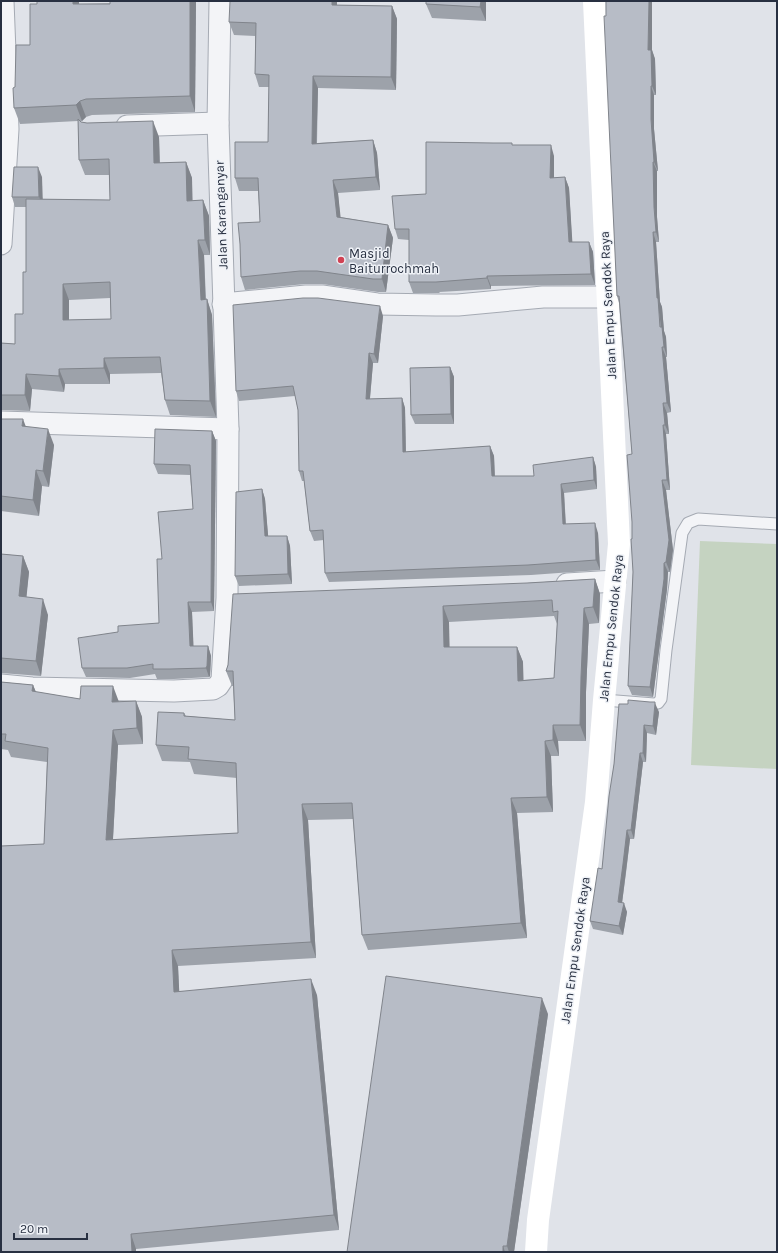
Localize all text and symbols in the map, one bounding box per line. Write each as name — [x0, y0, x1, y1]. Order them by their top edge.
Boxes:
street label: Jalan Karanganyar — [212, 160, 230, 270]
street label: Jalan Empu Sendok Raya — [597, 231, 619, 379]
place label: Masjid Baiturrochmah — [349, 246, 439, 276]
marker: Masjid Baiturrochmah — [336, 255, 346, 265]
street label: Jalan Empu Sendok Raya — [596, 554, 626, 702]
street label: Jalan Empu Sendok Raya — [557, 876, 593, 1024]
scale bar — [14, 1215, 87, 1241]
text: 20 m — [20, 1222, 48, 1236]

